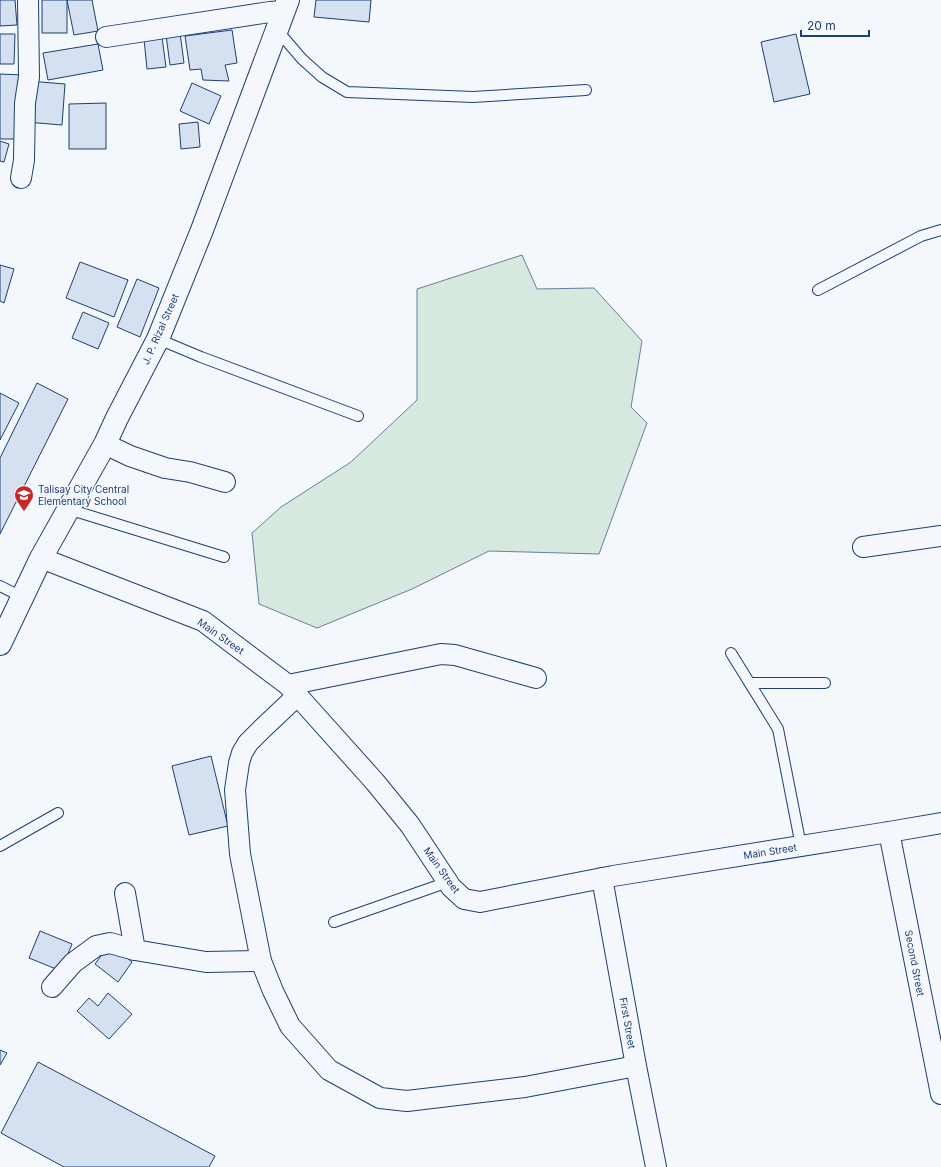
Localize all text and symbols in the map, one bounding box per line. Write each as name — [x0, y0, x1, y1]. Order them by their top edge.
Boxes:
scale bar — [801, 12, 869, 38]
text: 20 m — [807, 18, 836, 33]
street label: J. P. Rizal Street — [139, 291, 181, 366]
place label: Talisay City Central Elementary School — [38, 483, 129, 507]
school or university icon: Talisay City Central Elementary School — [13, 484, 35, 512]
street label: Main Street — [195, 616, 247, 657]
street label: Main Street — [742, 841, 798, 861]
street label: Main Street — [421, 845, 463, 896]
street label: Second Street — [903, 929, 927, 998]
street label: First Street — [618, 997, 639, 1050]

